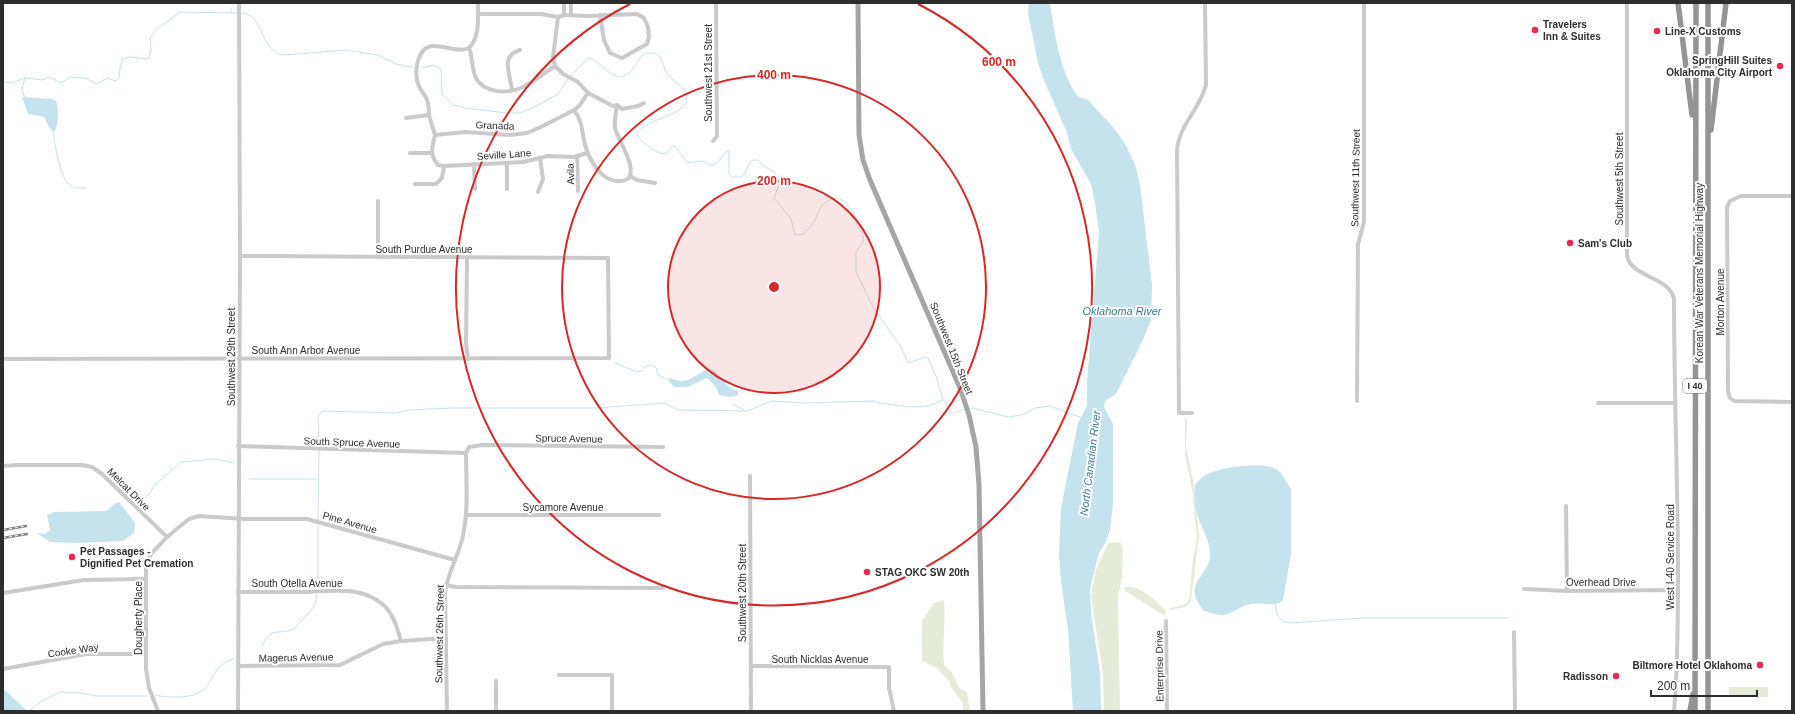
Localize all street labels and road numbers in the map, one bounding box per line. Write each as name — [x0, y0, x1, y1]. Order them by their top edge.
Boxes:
street label: Southwest 21st Street — [703, 24, 714, 122]
street label: Granada — [475, 119, 515, 132]
street label: Southwest 11th Street — [1349, 129, 1362, 227]
street label: Southwest 5th Street — [1614, 132, 1625, 225]
street label: Seville Lane — [476, 147, 532, 162]
street label: Avila — [565, 163, 576, 185]
street label: Korean War Veterans Memorial Highway — [1694, 183, 1705, 363]
street label: South Purdue Avenue — [375, 244, 473, 255]
street label: Morton Avenue — [1715, 268, 1726, 336]
street label: Southwest 15th Street — [928, 301, 975, 396]
street label: Southwest 29th Street — [226, 308, 237, 406]
street label: South Ann Arbor Avenue — [252, 345, 361, 356]
road number: I 40 — [1683, 379, 1707, 393]
street label: Spruce Avenue — [535, 432, 603, 445]
street label: South Spruce Avenue — [304, 435, 401, 450]
street label: Melcat Drive — [105, 466, 152, 513]
street label: Sycamore Avenue — [523, 502, 604, 513]
street label: West I-40 Service Road — [1665, 504, 1676, 610]
street label: Pine Avenue — [321, 509, 379, 536]
street label: Southwest 20th Street — [737, 544, 748, 642]
street label: Overhead Drive — [1566, 577, 1636, 588]
street label: South Otella Avenue — [252, 578, 343, 589]
street label: Dougherty Place — [133, 581, 144, 655]
street label: Southwest 26th Street — [433, 585, 446, 683]
street label: Enterprise Drive — [1153, 630, 1166, 702]
street label: Cooke Way — [47, 641, 99, 660]
street label: Magerus Avenue — [258, 651, 334, 664]
street label: South Nicklas Avenue — [771, 654, 869, 665]

